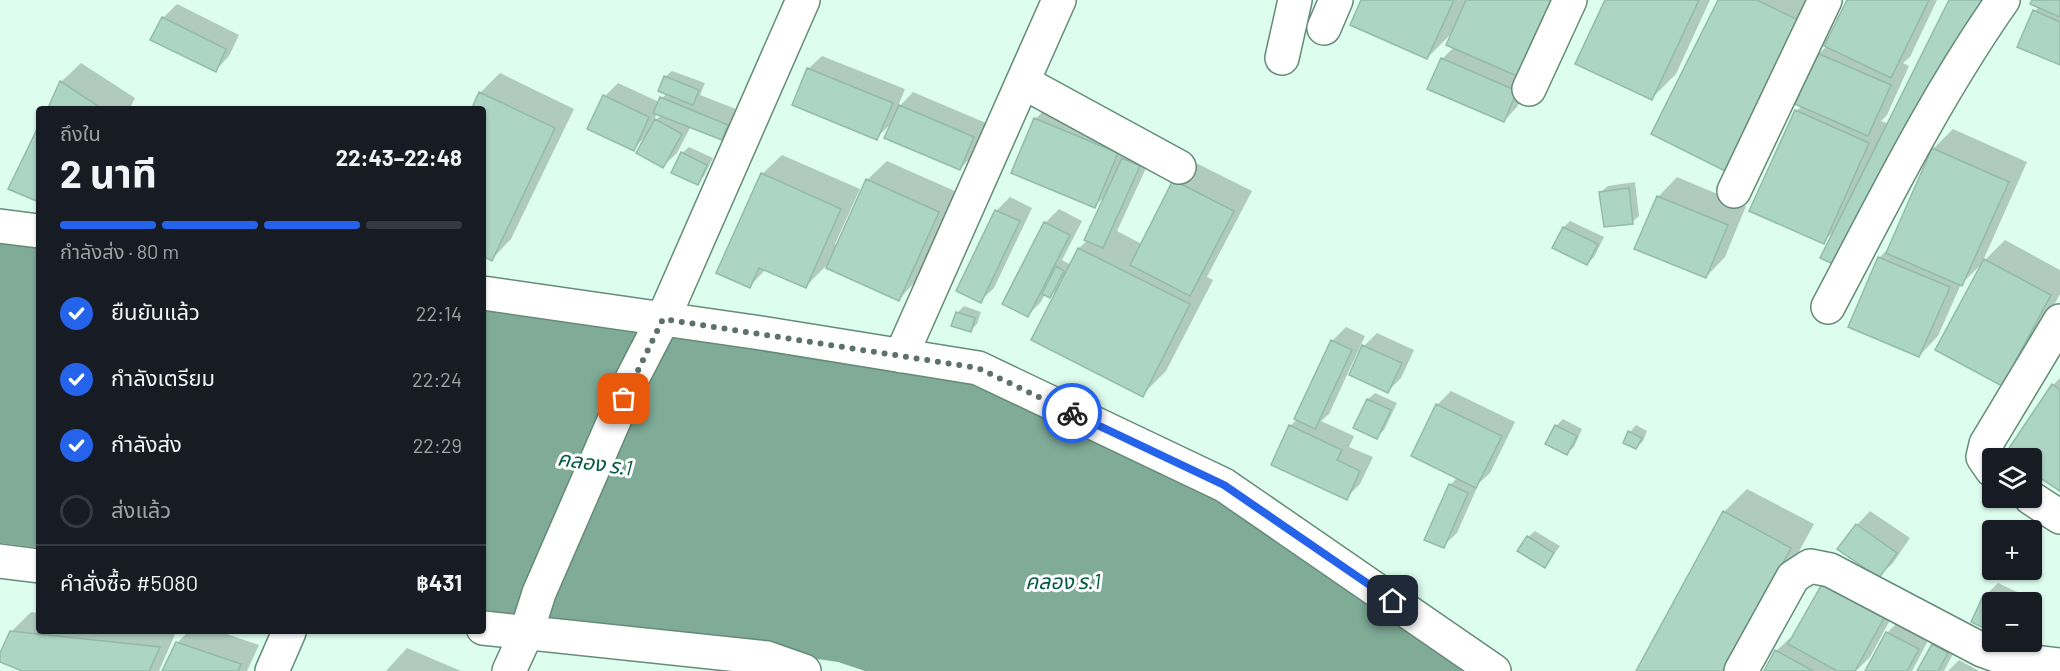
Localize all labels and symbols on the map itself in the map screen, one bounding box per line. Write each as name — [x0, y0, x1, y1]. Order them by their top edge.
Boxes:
pin — [598, 373, 649, 424]
courier — [1042, 383, 1102, 443]
water label: คลอง ร.1 — [556, 444, 634, 480]
water label: คลอง ร.1 — [1025, 568, 1101, 593]
pin — [1367, 575, 1418, 626]

